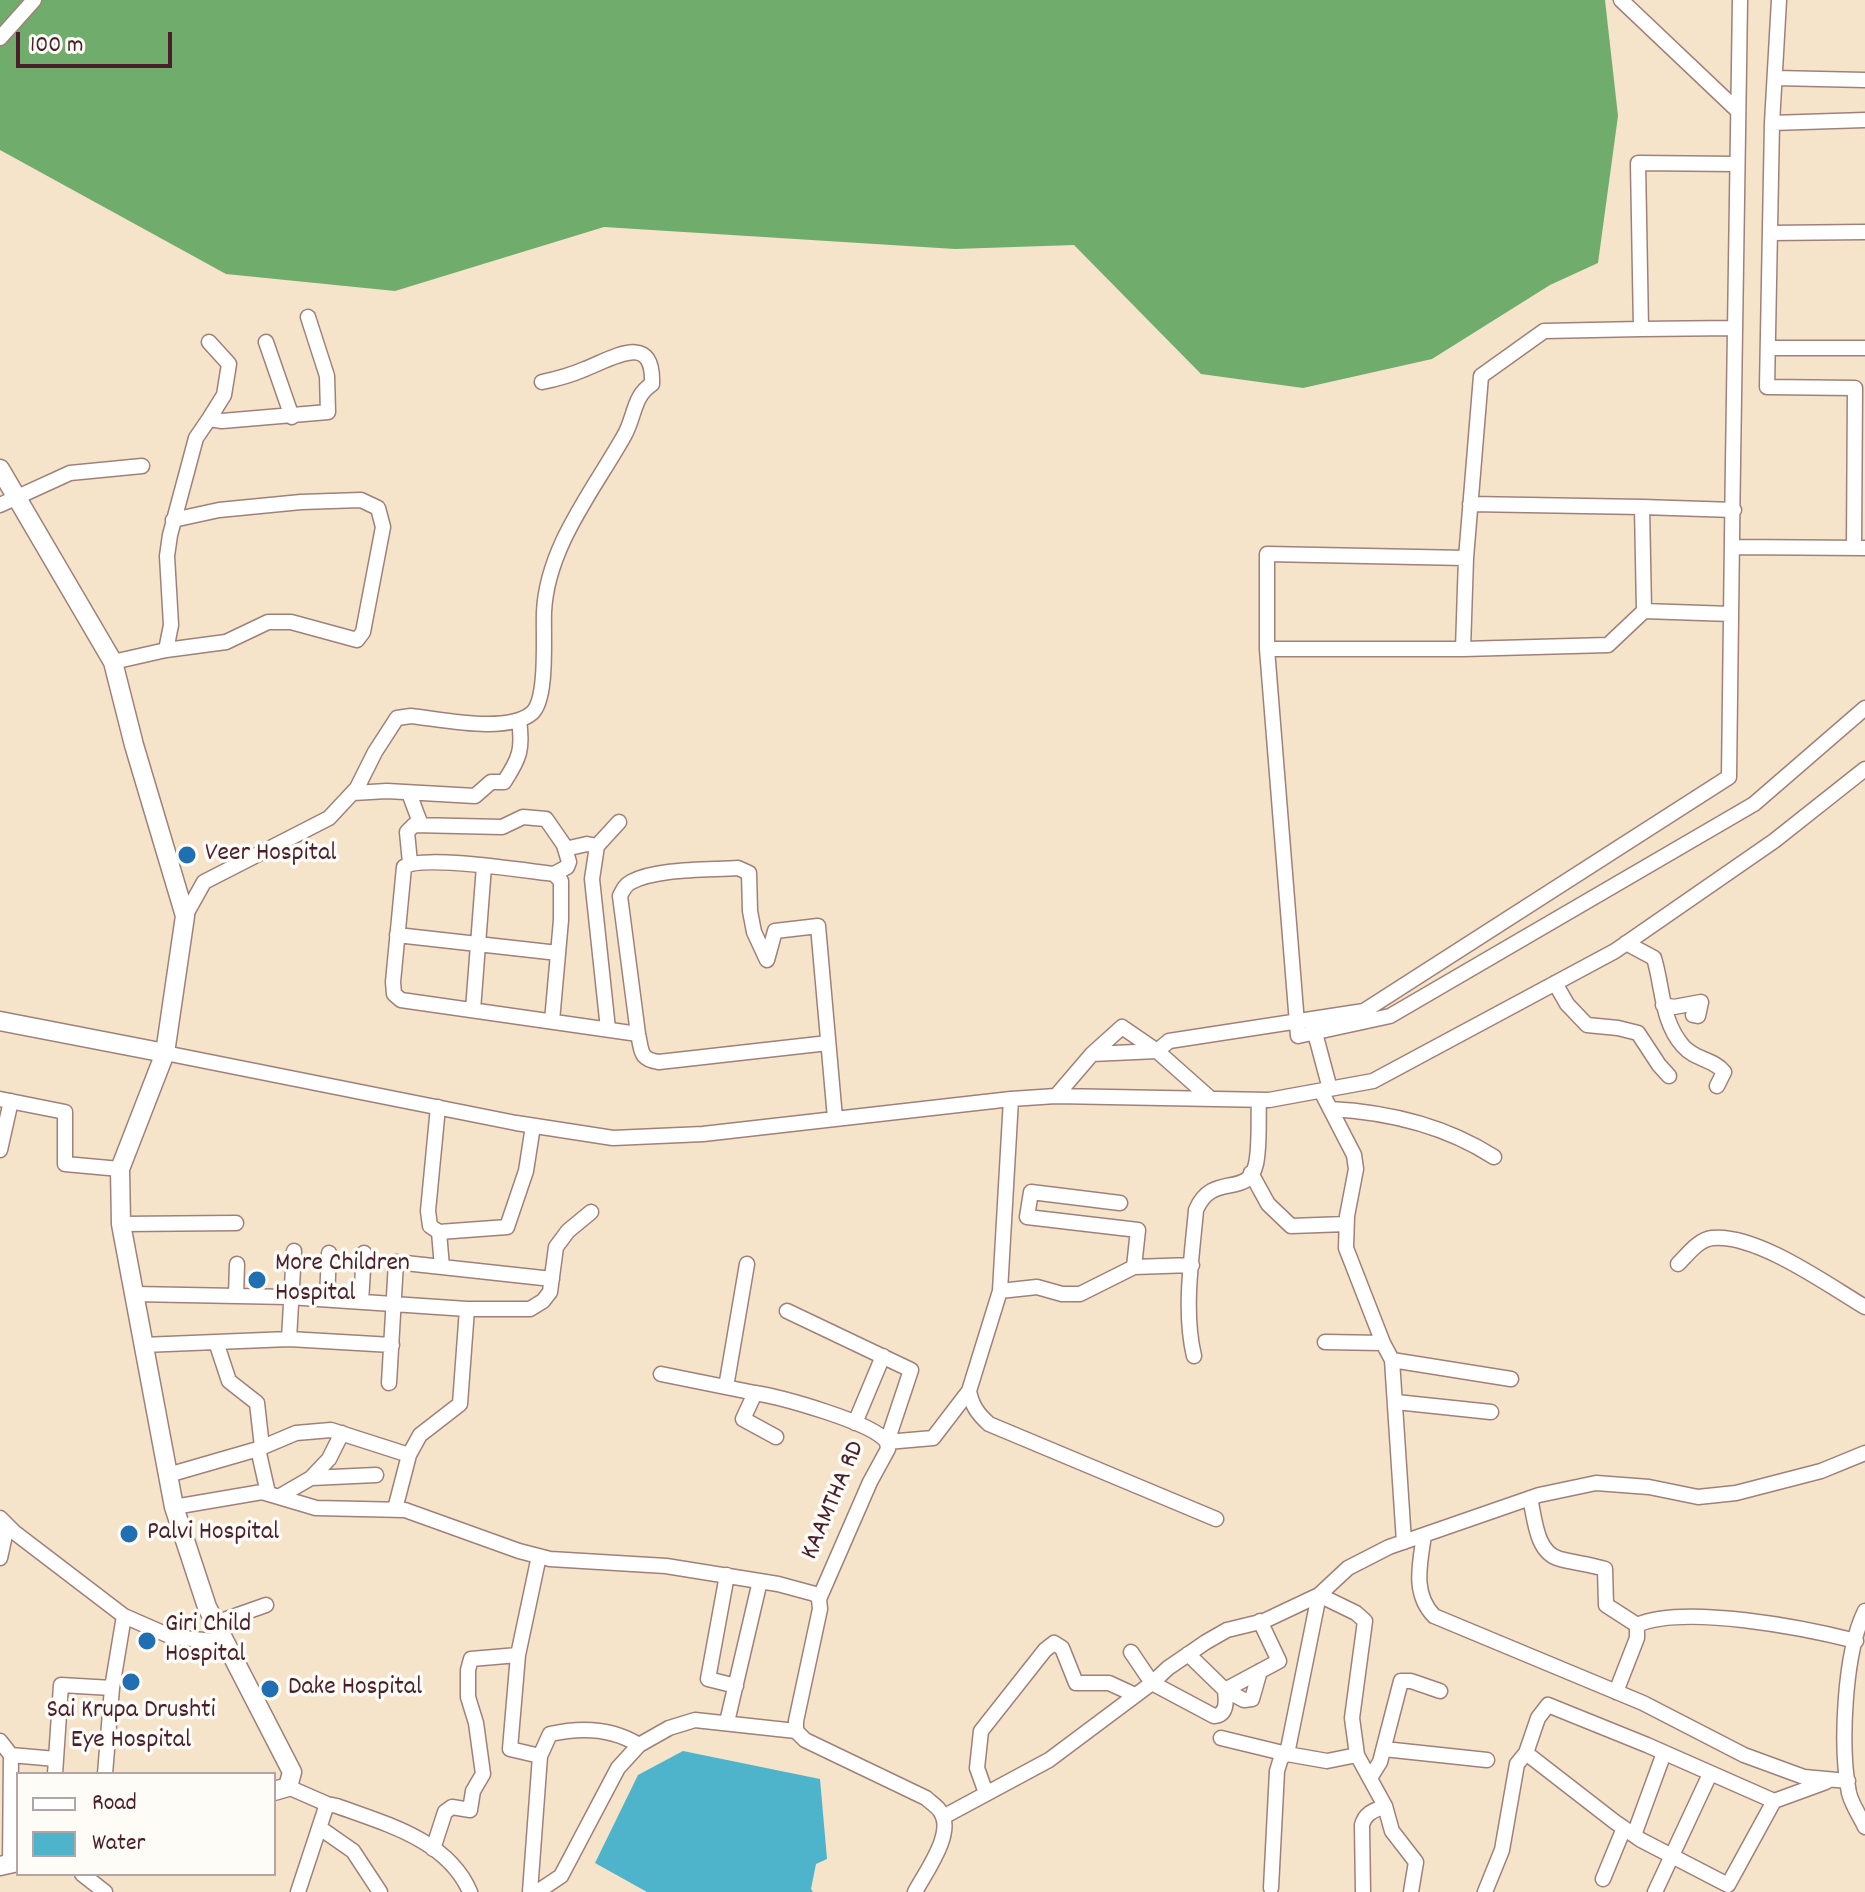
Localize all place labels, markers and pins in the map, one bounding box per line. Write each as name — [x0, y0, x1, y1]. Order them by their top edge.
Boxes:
place label: Veer Hospital — [205, 839, 337, 871]
marker: Veer Hospital — [176, 844, 198, 866]
place label: More Children Hospital — [275, 1249, 410, 1310]
marker: More Children Hospital — [246, 1269, 268, 1291]
place label: Palvi Hospital — [147, 1518, 279, 1550]
marker: Palvi Hospital — [118, 1523, 140, 1545]
place label: Giri Child Hospital — [165, 1610, 251, 1672]
marker: Giri Child Hospital — [136, 1630, 158, 1652]
marker: Sai Krupa Drushti Eye Hospital — [120, 1671, 142, 1693]
place label: Dake Hospital — [288, 1673, 422, 1705]
marker: Dake Hospital — [259, 1678, 281, 1700]
place label: Sai Krupa Drushti Eye Hospital — [47, 1696, 215, 1758]

